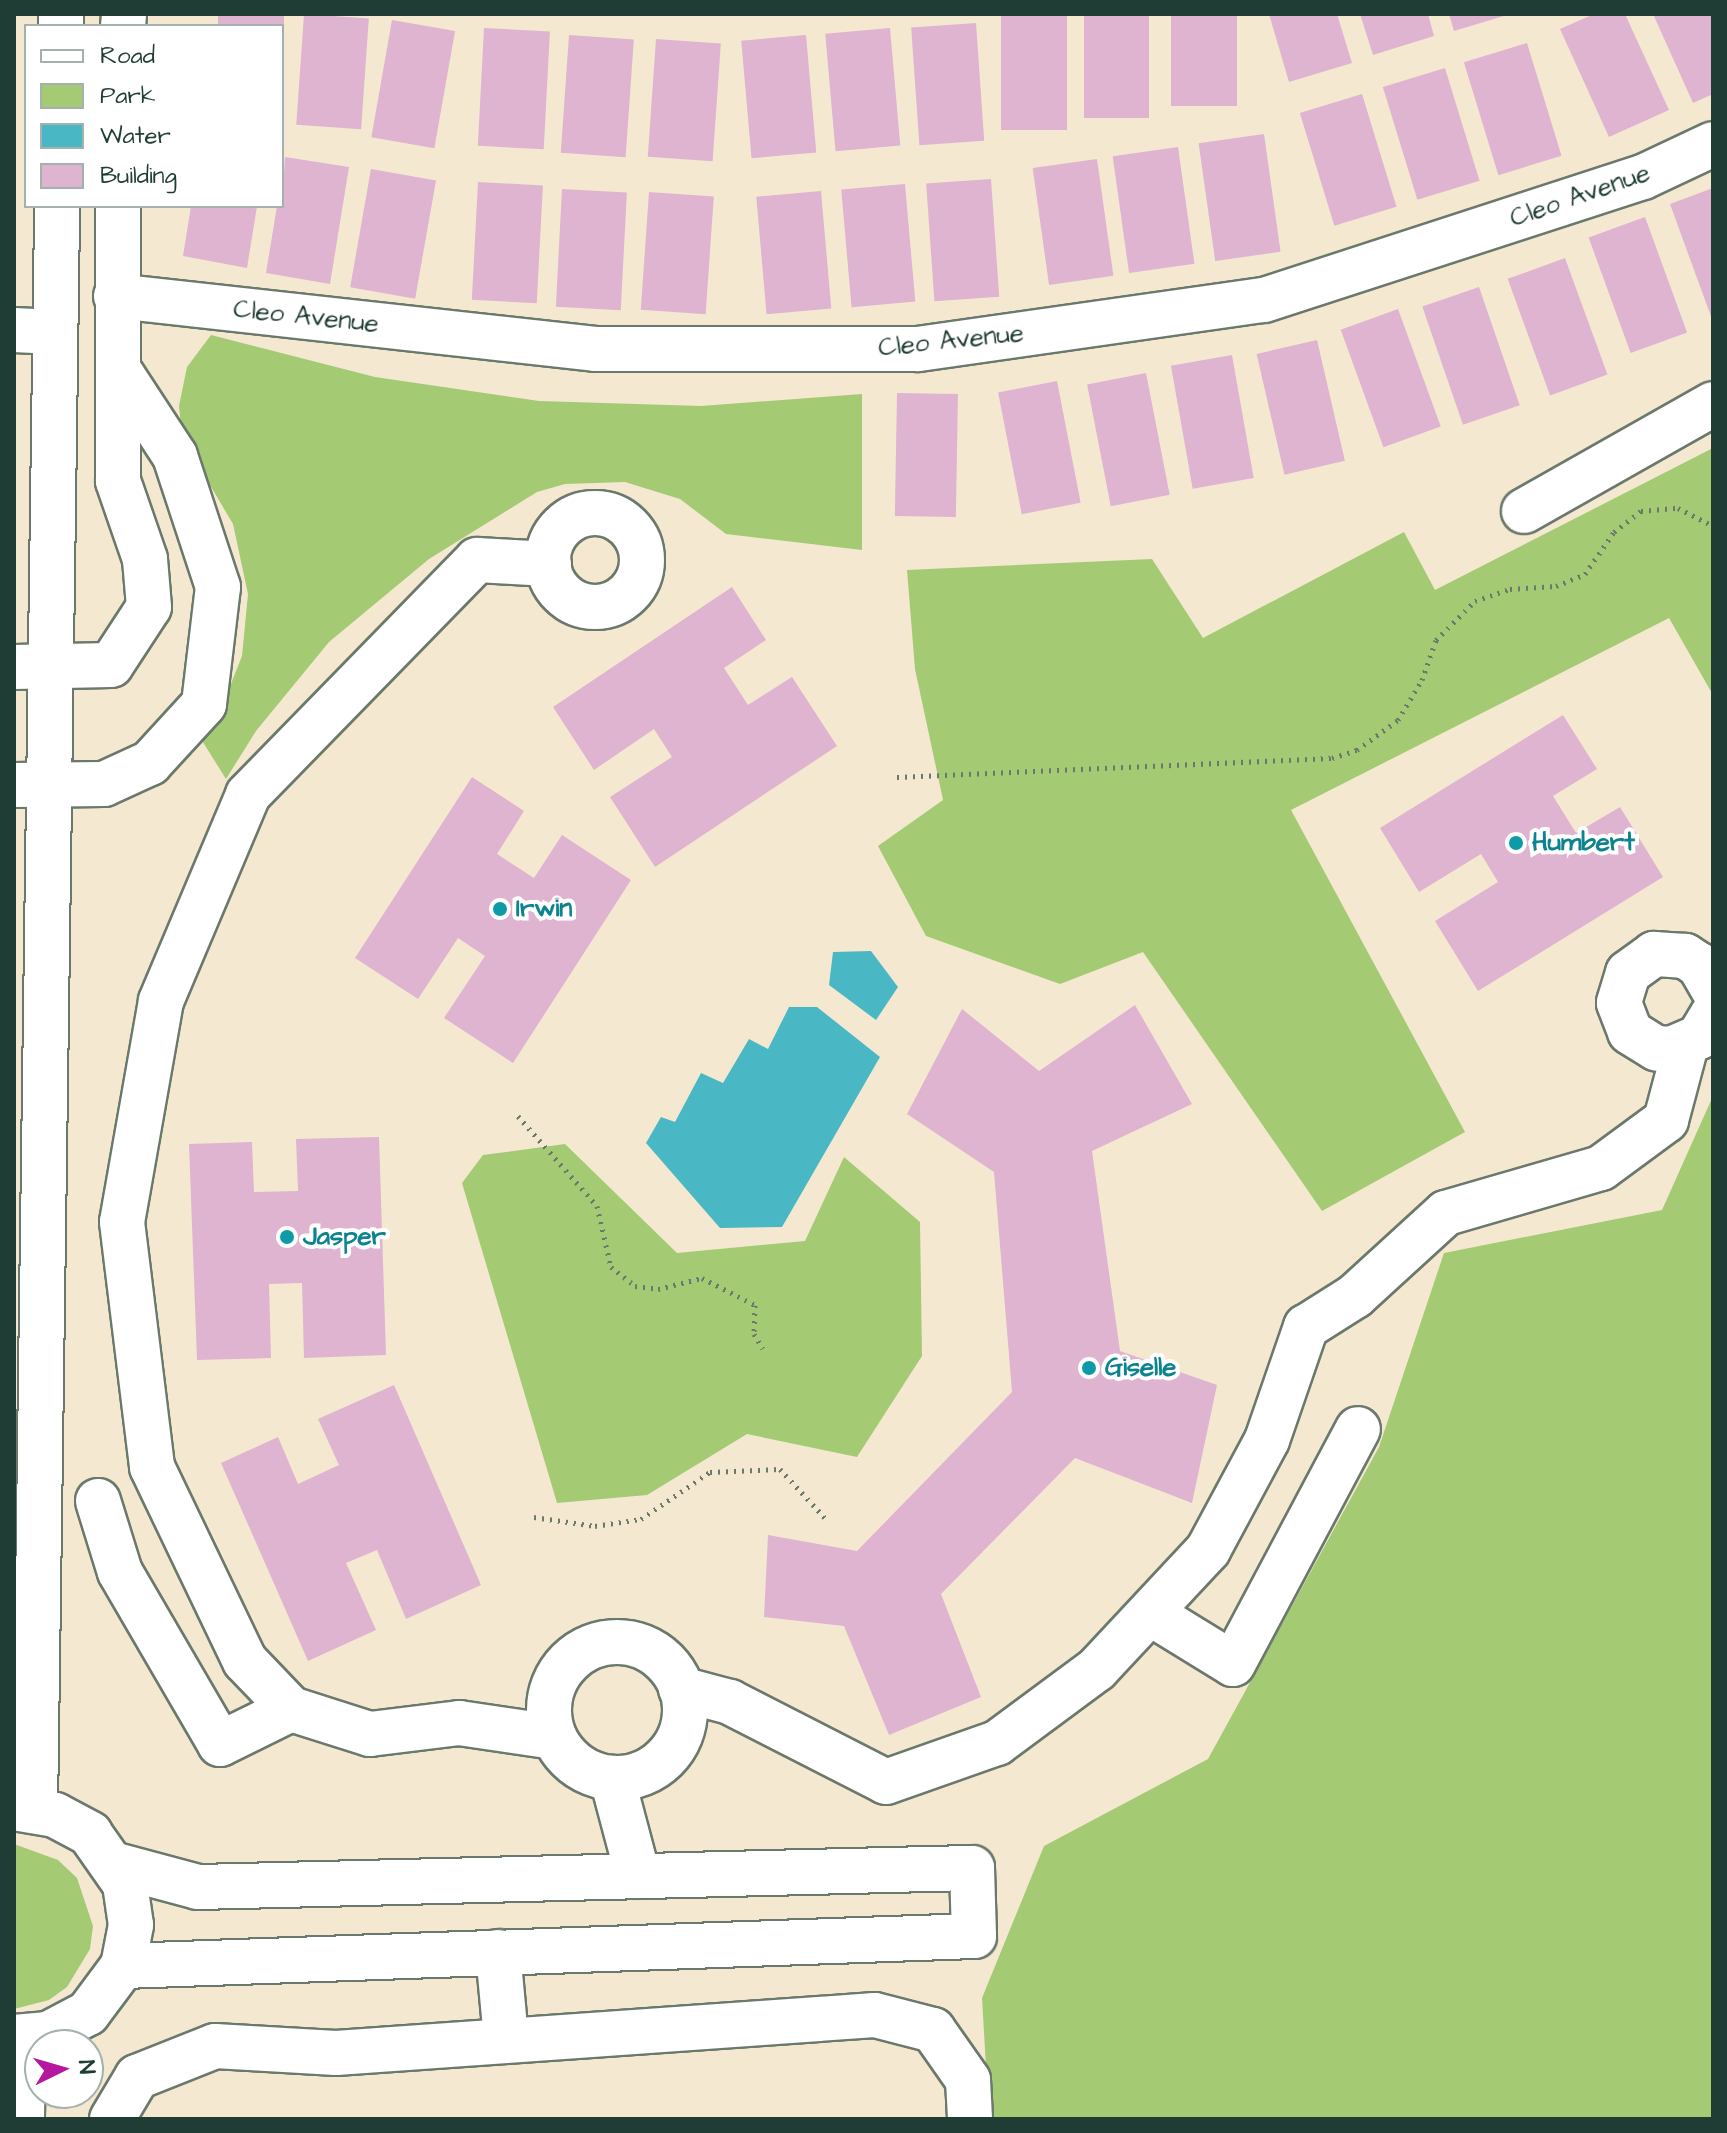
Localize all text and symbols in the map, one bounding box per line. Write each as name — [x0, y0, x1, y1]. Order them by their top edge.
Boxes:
legend — [24, 24, 284, 208]
text: Road — [100, 39, 155, 73]
text: Park — [100, 79, 156, 113]
text: Water — [100, 119, 171, 153]
street label: Cleo Avenue — [1506, 157, 1654, 235]
text: Building — [100, 159, 177, 193]
street label: Cleo Avenue — [232, 294, 380, 340]
street label: Cleo Avenue — [877, 318, 1025, 364]
place label: Humbert — [1532, 827, 1635, 859]
marker: Humbert — [1507, 834, 1525, 852]
place label: Irwin — [516, 893, 572, 925]
marker: Irwin — [491, 900, 509, 918]
place label: Jasper — [303, 1221, 386, 1253]
marker: Jasper — [278, 1228, 296, 1246]
place label: Giselle — [1105, 1352, 1176, 1384]
marker: Giselle — [1080, 1359, 1098, 1377]
north arrow — [24, 2029, 104, 2109]
text: N — [70, 2059, 102, 2075]

